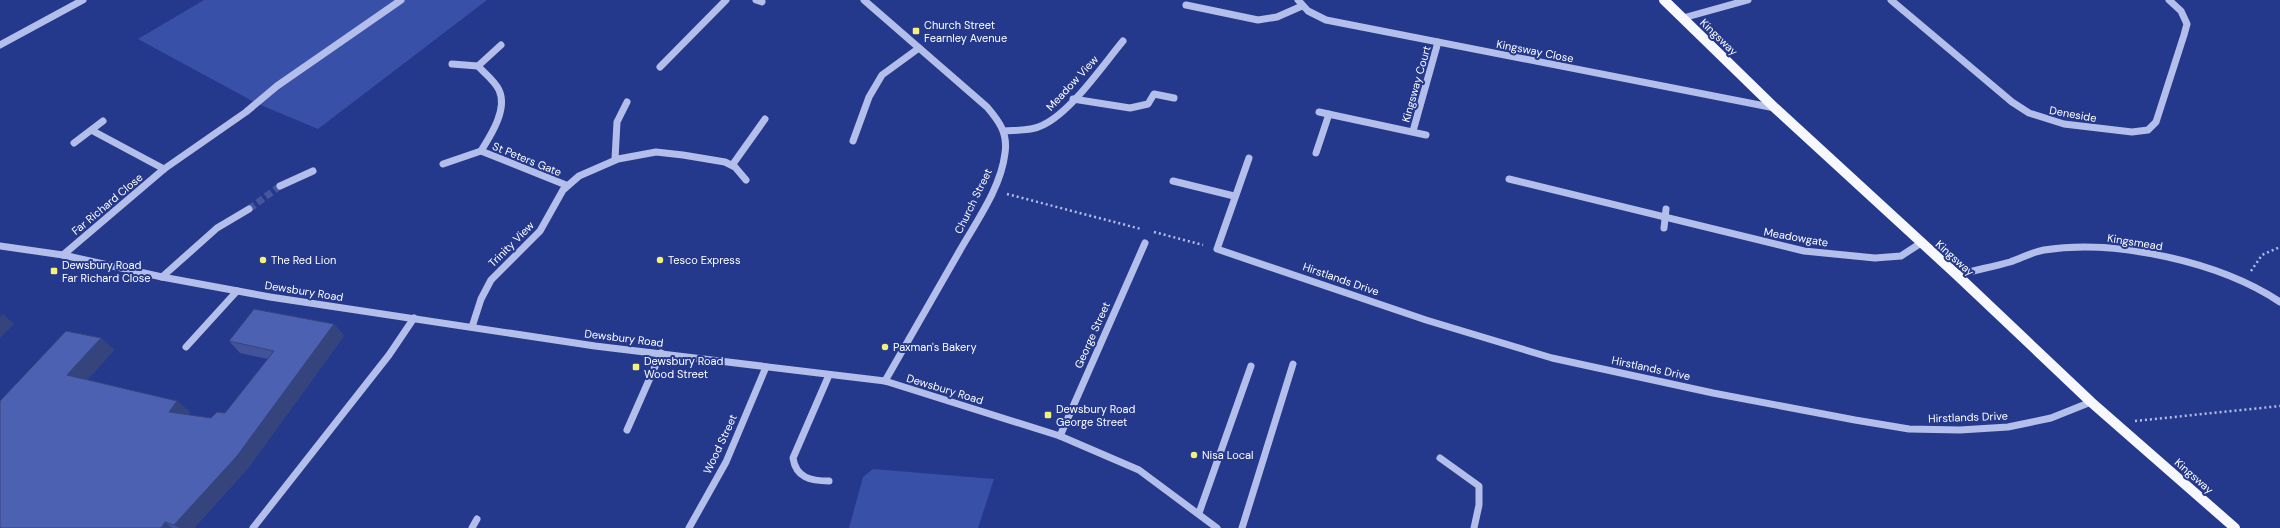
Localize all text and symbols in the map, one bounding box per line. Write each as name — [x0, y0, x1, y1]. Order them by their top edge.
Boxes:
street label: Kingsway — [1697, 16, 1741, 58]
place label: Church Street Fearnley Avenue — [924, 18, 1007, 45]
marker: Church Street Fearnley Avenue — [911, 26, 921, 36]
street label: Kingsway Close — [1495, 37, 1575, 65]
street label: Kingsway Court — [1398, 44, 1434, 124]
street label: Meadow View — [1043, 52, 1102, 114]
street label: Deneside — [2048, 103, 2098, 125]
street label: St Peters Gate — [490, 139, 564, 179]
street label: Church Street — [951, 166, 995, 236]
street label: Far Richard Close — [69, 170, 145, 238]
street label: Trinity View — [485, 218, 537, 270]
street label: Meadowgate — [1763, 224, 1829, 250]
street label: Kingsmead — [2106, 231, 2164, 253]
street label: Kingsway — [1933, 237, 1977, 279]
place label: The Red Lion — [271, 253, 336, 267]
place label: Tesco Express — [668, 253, 740, 267]
marker: The Red Lion — [258, 255, 268, 265]
marker: Tesco Express — [655, 255, 665, 265]
place label: Dewsbury Road Far Richard Close — [62, 258, 151, 285]
street label: Hirstlands Drive — [1301, 259, 1381, 299]
marker: Dewsbury Road Far Richard Close — [49, 266, 59, 276]
street label: Dewsbury Road — [264, 278, 344, 304]
street label: George Street — [1071, 300, 1113, 370]
street label: Dewsbury Road — [584, 326, 664, 350]
place label: Paxman's Bakery — [893, 340, 977, 354]
marker: Paxman's Bakery — [880, 342, 890, 352]
street label: Hirstlands Drive — [1610, 353, 1692, 383]
place label: Dewsbury Road Wood Street — [644, 354, 724, 381]
marker: Dewsbury Road Wood Street — [631, 362, 641, 372]
street label: Dewsbury Road — [905, 371, 985, 407]
place label: Dewsbury Road George Street — [1056, 402, 1136, 429]
street label: Hirstlands Drive — [1928, 409, 2008, 425]
marker: Dewsbury Road George Street — [1043, 410, 1053, 420]
street label: Wood Street — [700, 412, 740, 476]
place label: Nisa Local — [1202, 448, 1254, 462]
marker: Nisa Local — [1189, 450, 1199, 460]
street label: Kingsway — [2172, 455, 2216, 497]

